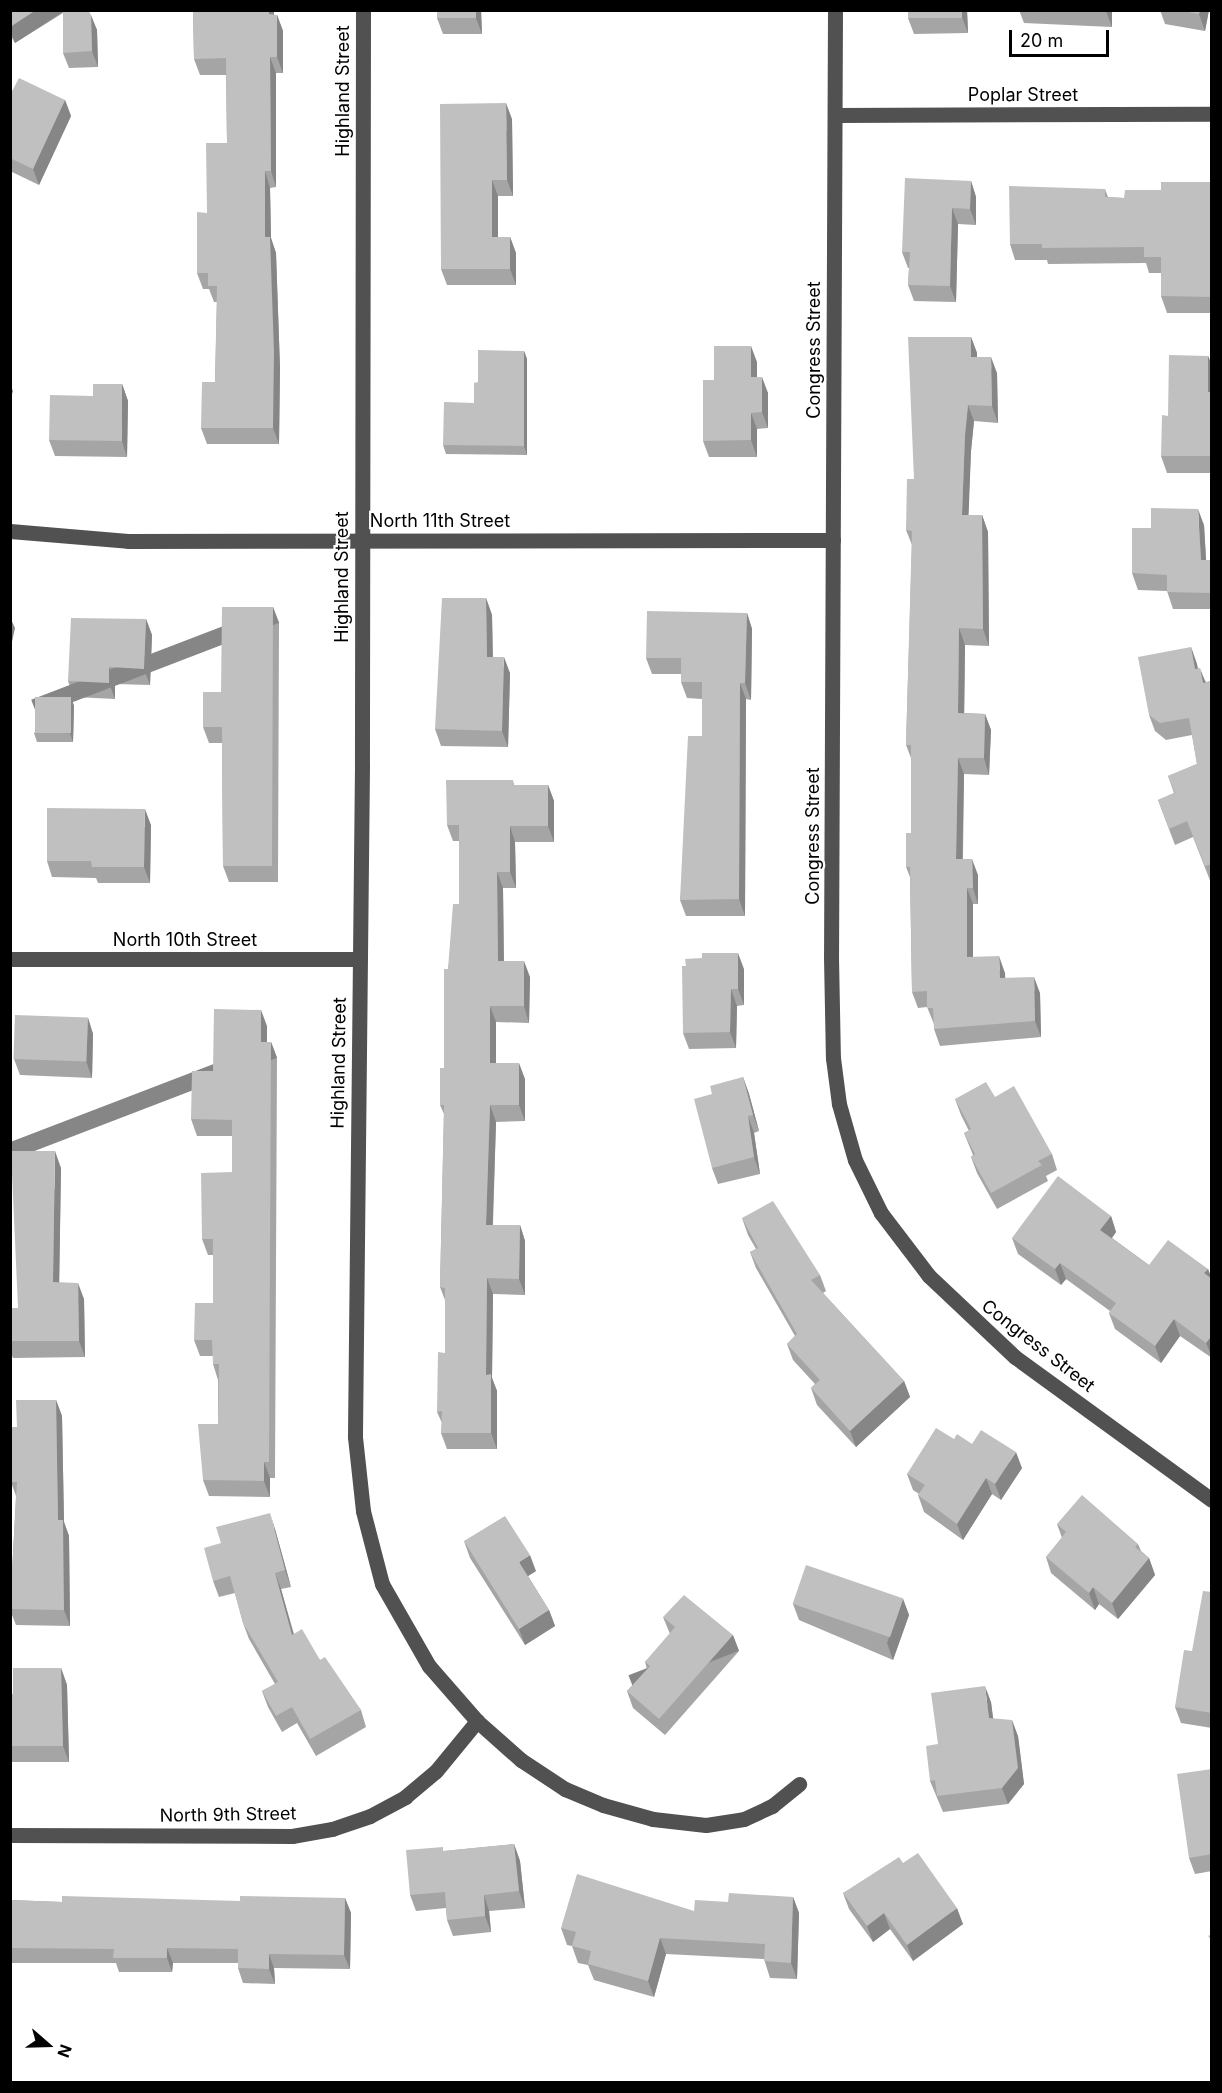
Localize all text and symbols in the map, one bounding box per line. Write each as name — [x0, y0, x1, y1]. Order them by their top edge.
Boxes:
scale bar — [1012, 18, 1112, 56]
street label: Highland Street — [332, 25, 354, 157]
text: 20 m — [1020, 30, 1063, 51]
street label: Poplar Street — [968, 84, 1078, 106]
street label: Congress Street — [803, 281, 825, 419]
street label: North 11th Street — [370, 510, 510, 532]
street label: Highland Street — [331, 511, 353, 643]
street label: Congress Street — [802, 767, 824, 905]
street label: North 10th Street — [113, 929, 257, 951]
street label: Highland Street — [327, 997, 351, 1129]
street label: Congress Street — [977, 1295, 1099, 1397]
street label: North 9th Street — [159, 1803, 297, 1827]
north arrow — [18, 2015, 78, 2075]
text: N — [53, 2042, 76, 2060]

